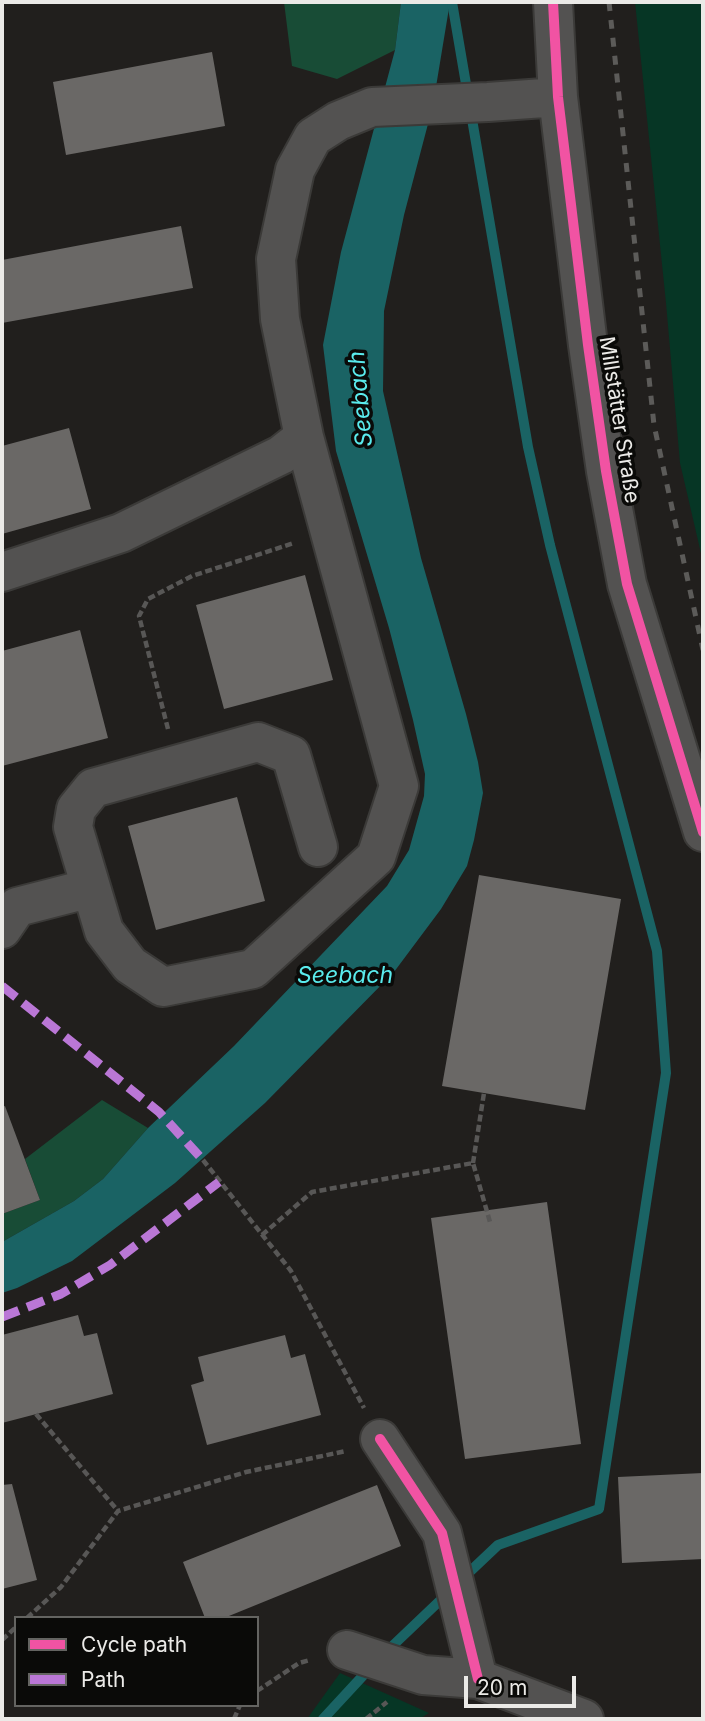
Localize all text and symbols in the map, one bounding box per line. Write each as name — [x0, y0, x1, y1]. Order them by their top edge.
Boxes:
street label: Millstätter Straße — [593, 335, 645, 505]
water label: Seebach — [343, 350, 379, 448]
water label: Seebach — [297, 962, 393, 990]
legend — [14, 1616, 259, 1707]
text: Cycle path — [81, 1632, 187, 1657]
scale bar — [467, 1662, 579, 1706]
text: Path — [81, 1667, 126, 1692]
text: 20 m — [477, 1675, 527, 1700]

